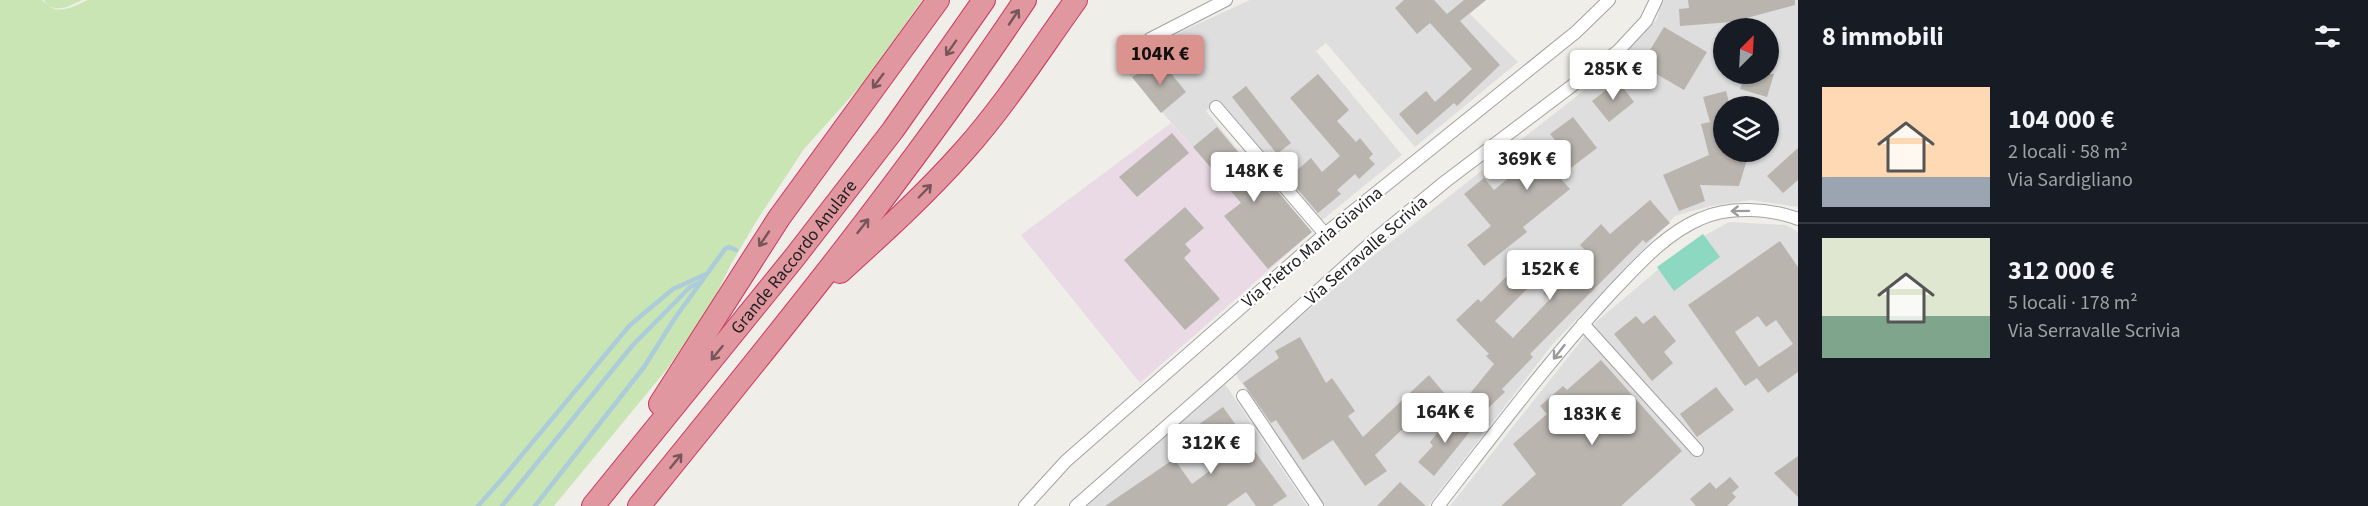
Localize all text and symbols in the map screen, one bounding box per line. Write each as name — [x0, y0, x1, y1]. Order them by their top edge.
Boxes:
one-way arrow — [1008, 9, 1020, 25]
north arrow — [1713, 18, 1779, 84]
map controls — [1713, 18, 1779, 162]
text: 8 immobili — [1822, 18, 1944, 55]
icon: filters — [2311, 20, 2344, 53]
pin: 104K € — [1111, 35, 1209, 86]
one-way arrow — [945, 40, 957, 56]
text: 104K € — [1131, 40, 1189, 68]
pin: 285K € — [1564, 50, 1662, 101]
text: 285K € — [1584, 55, 1642, 83]
one-way arrow — [872, 73, 885, 89]
button: layers — [1713, 96, 1779, 162]
text: 104 000 € — [2008, 101, 2115, 138]
icon: home — [1870, 111, 1942, 183]
text: 2 locali · 58 m² — [2008, 138, 2128, 166]
pin: 369K € — [1478, 140, 1576, 191]
text: 369K € — [1498, 145, 1556, 173]
pin: 148K € — [1205, 152, 1303, 203]
text: 148K € — [1225, 157, 1283, 185]
text: Via Sardigliano — [2008, 166, 2133, 194]
street label: Grande Raccordo Anulare — [725, 175, 863, 340]
street label: Via Pietro Maria Giavina — [1236, 181, 1388, 314]
one-way arrow — [918, 184, 932, 199]
street label: Via Serravalle Scrivia — [1300, 190, 1433, 311]
one-way arrow — [1731, 205, 1751, 217]
one-way arrow — [856, 218, 869, 234]
one-way arrow — [758, 230, 770, 247]
pin: 152K € — [1501, 250, 1599, 301]
text: 312 000 € — [2008, 252, 2115, 289]
text: 152K € — [1521, 255, 1579, 283]
icon: home — [1870, 262, 1942, 334]
text: 5 locali · 178 m² — [2008, 289, 2138, 317]
text: Via Serravalle Scrivia — [2008, 317, 2181, 345]
one-way arrow — [711, 344, 724, 360]
one-way arrow — [1552, 344, 1566, 359]
pin: 164K € — [1396, 393, 1494, 444]
pin: 183K € — [1543, 395, 1641, 446]
text: 164K € — [1416, 398, 1474, 426]
text: 183K € — [1563, 400, 1621, 428]
pin: 312K € — [1162, 424, 1260, 475]
text: 312K € — [1182, 429, 1240, 457]
one-way arrow — [669, 453, 682, 469]

